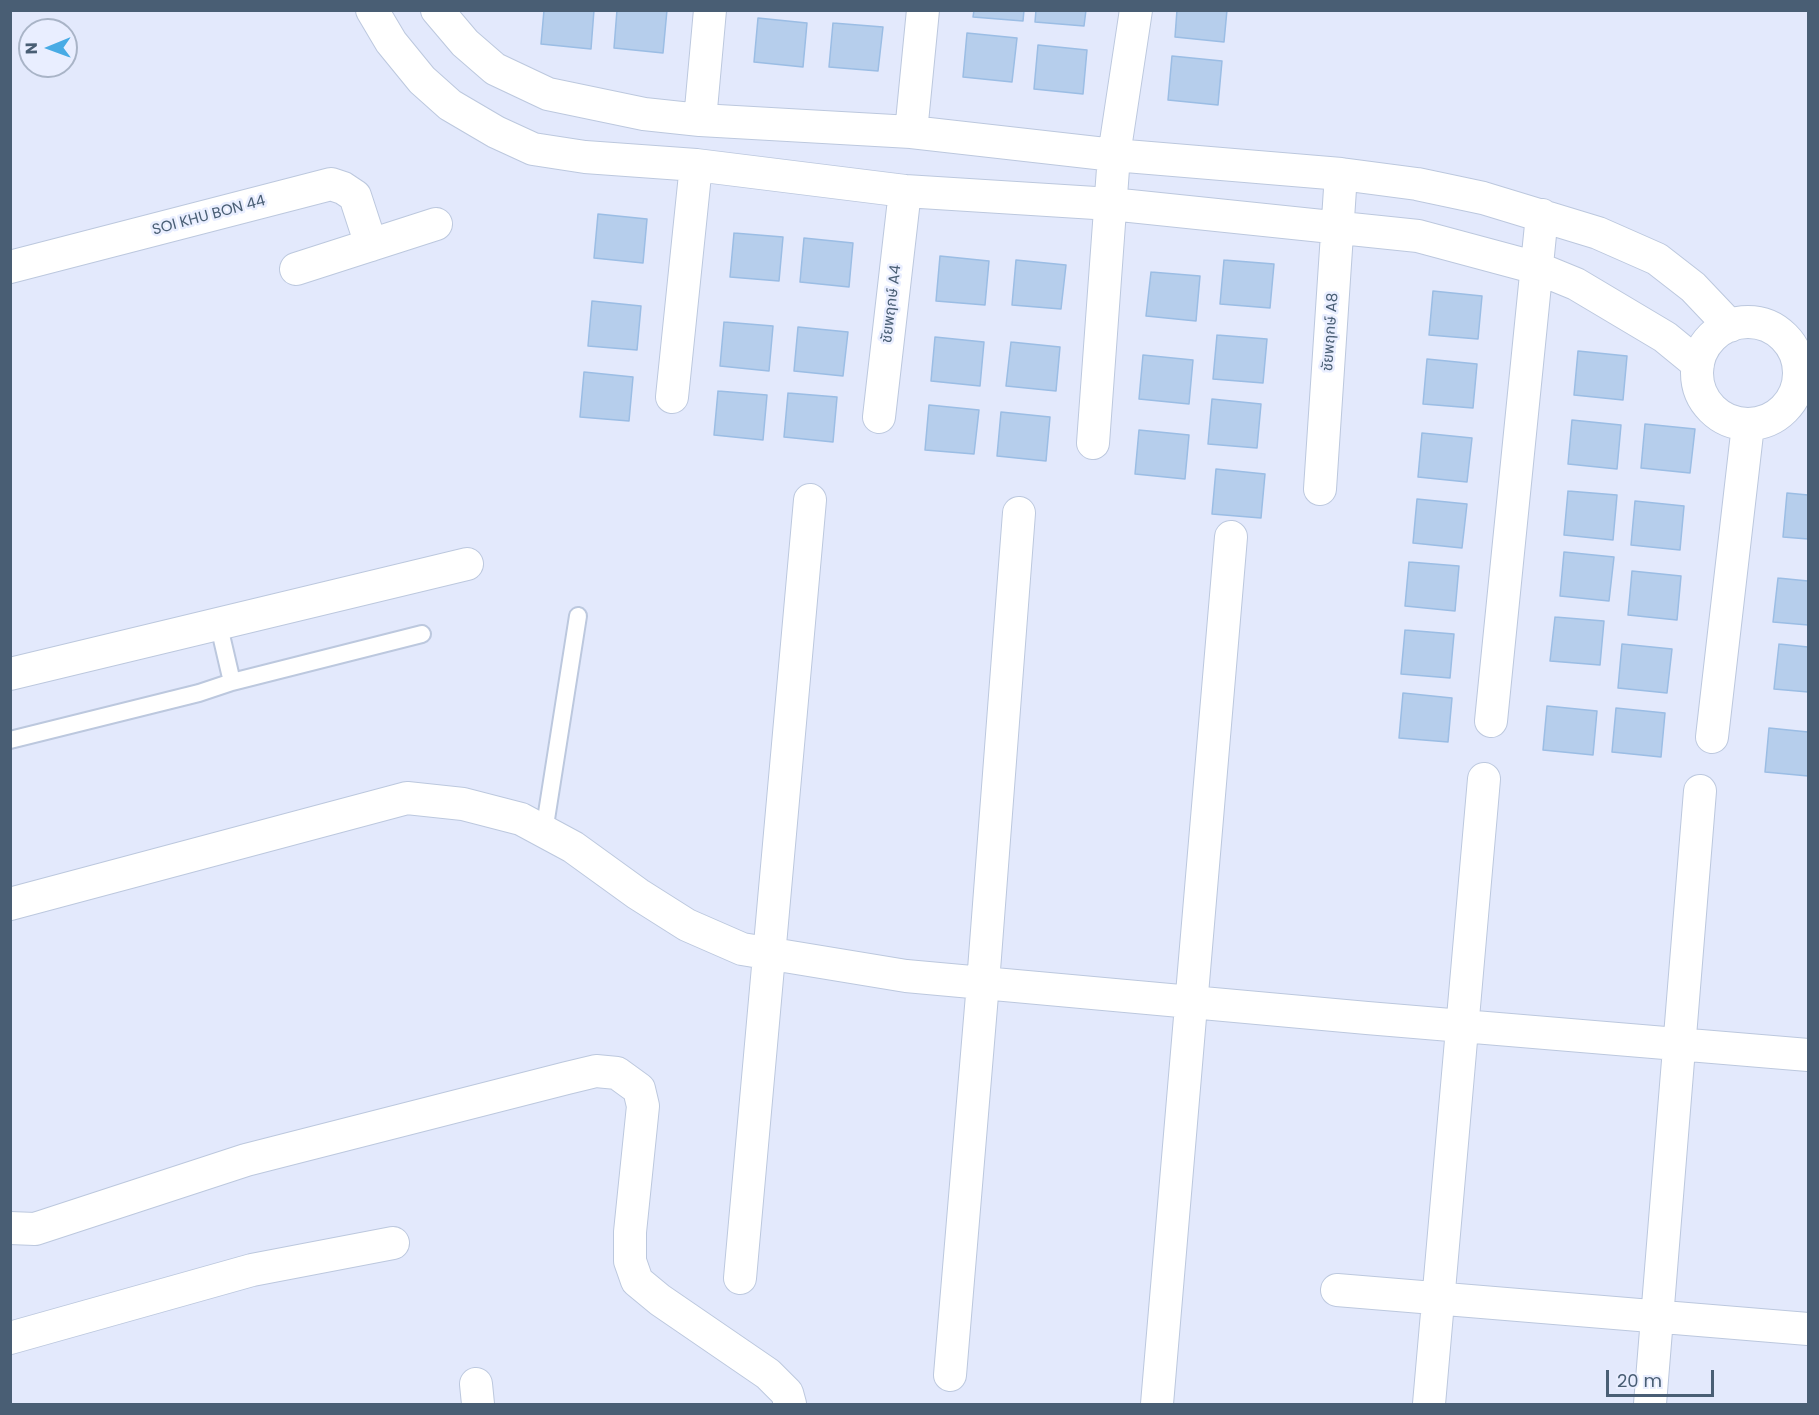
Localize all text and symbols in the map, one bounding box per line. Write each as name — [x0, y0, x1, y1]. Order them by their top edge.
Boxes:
north arrow — [18, 18, 78, 78]
text: N — [20, 42, 43, 55]
street label: SOI KHU BON 44 — [151, 192, 267, 240]
street label: ชัยพฤกษ์ A4 — [878, 264, 906, 344]
street label: ชัยพฤกษ์ A8 — [1319, 292, 1343, 372]
scale bar — [1609, 1358, 1717, 1396]
text: 20 m — [1617, 1368, 1662, 1393]

